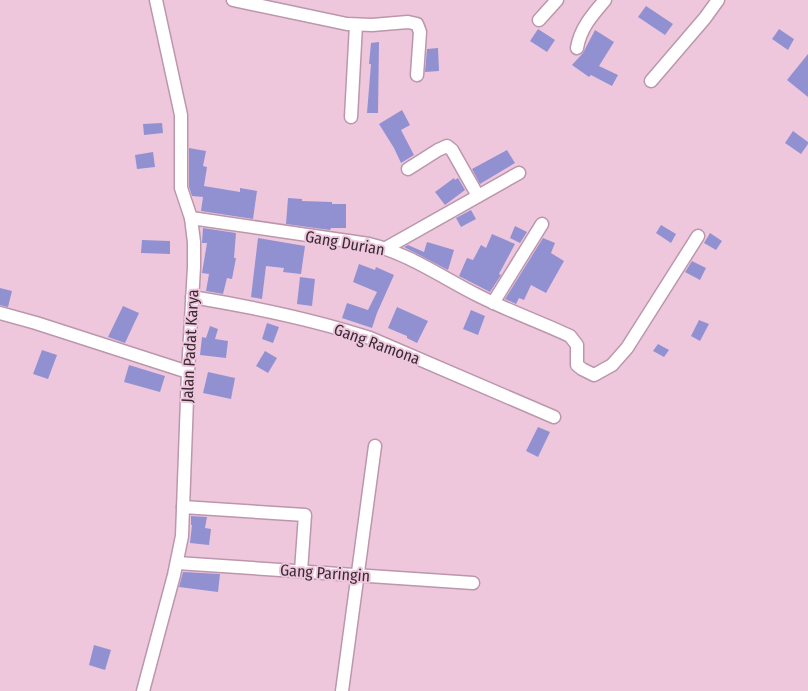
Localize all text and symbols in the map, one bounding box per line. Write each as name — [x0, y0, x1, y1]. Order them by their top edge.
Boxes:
street label: Gang Durian — [304, 227, 386, 259]
street label: Jalan Padat Karya — [178, 289, 202, 403]
street label: Gang Ramona — [331, 320, 423, 368]
street label: Gang Paringin — [279, 560, 371, 586]

